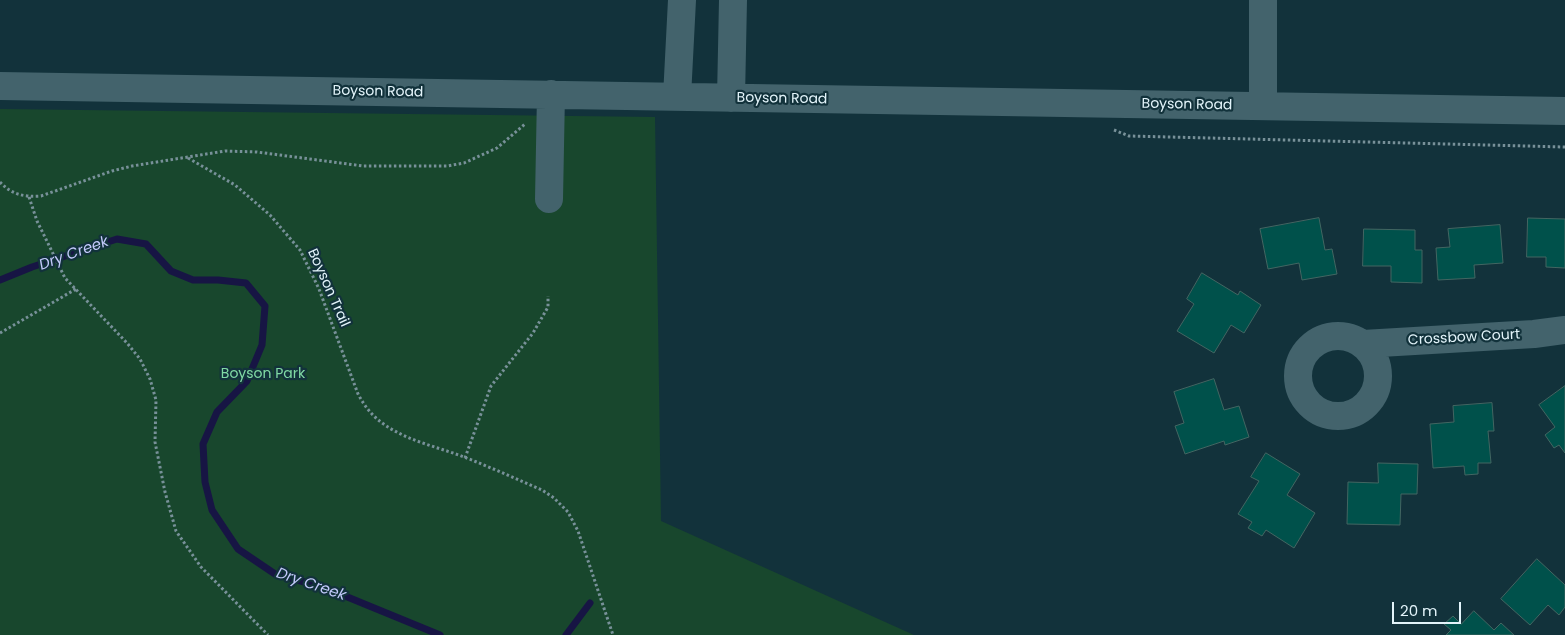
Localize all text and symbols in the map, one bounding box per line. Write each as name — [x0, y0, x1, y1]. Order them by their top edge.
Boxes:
street label: Boyson Road — [332, 83, 424, 101]
street label: Boyson Road — [736, 90, 828, 108]
street label: Boyson Road — [1141, 96, 1233, 114]
water label: Dry Creek — [37, 233, 111, 275]
street label: Boyson Trail — [303, 246, 353, 330]
street label: Crossbow Court — [1407, 327, 1521, 349]
park label: Boyson Park — [221, 366, 305, 382]
water label: Dry Creek — [274, 565, 348, 605]
scale bar — [1395, 592, 1464, 624]
text: 20 m — [1400, 600, 1438, 621]

